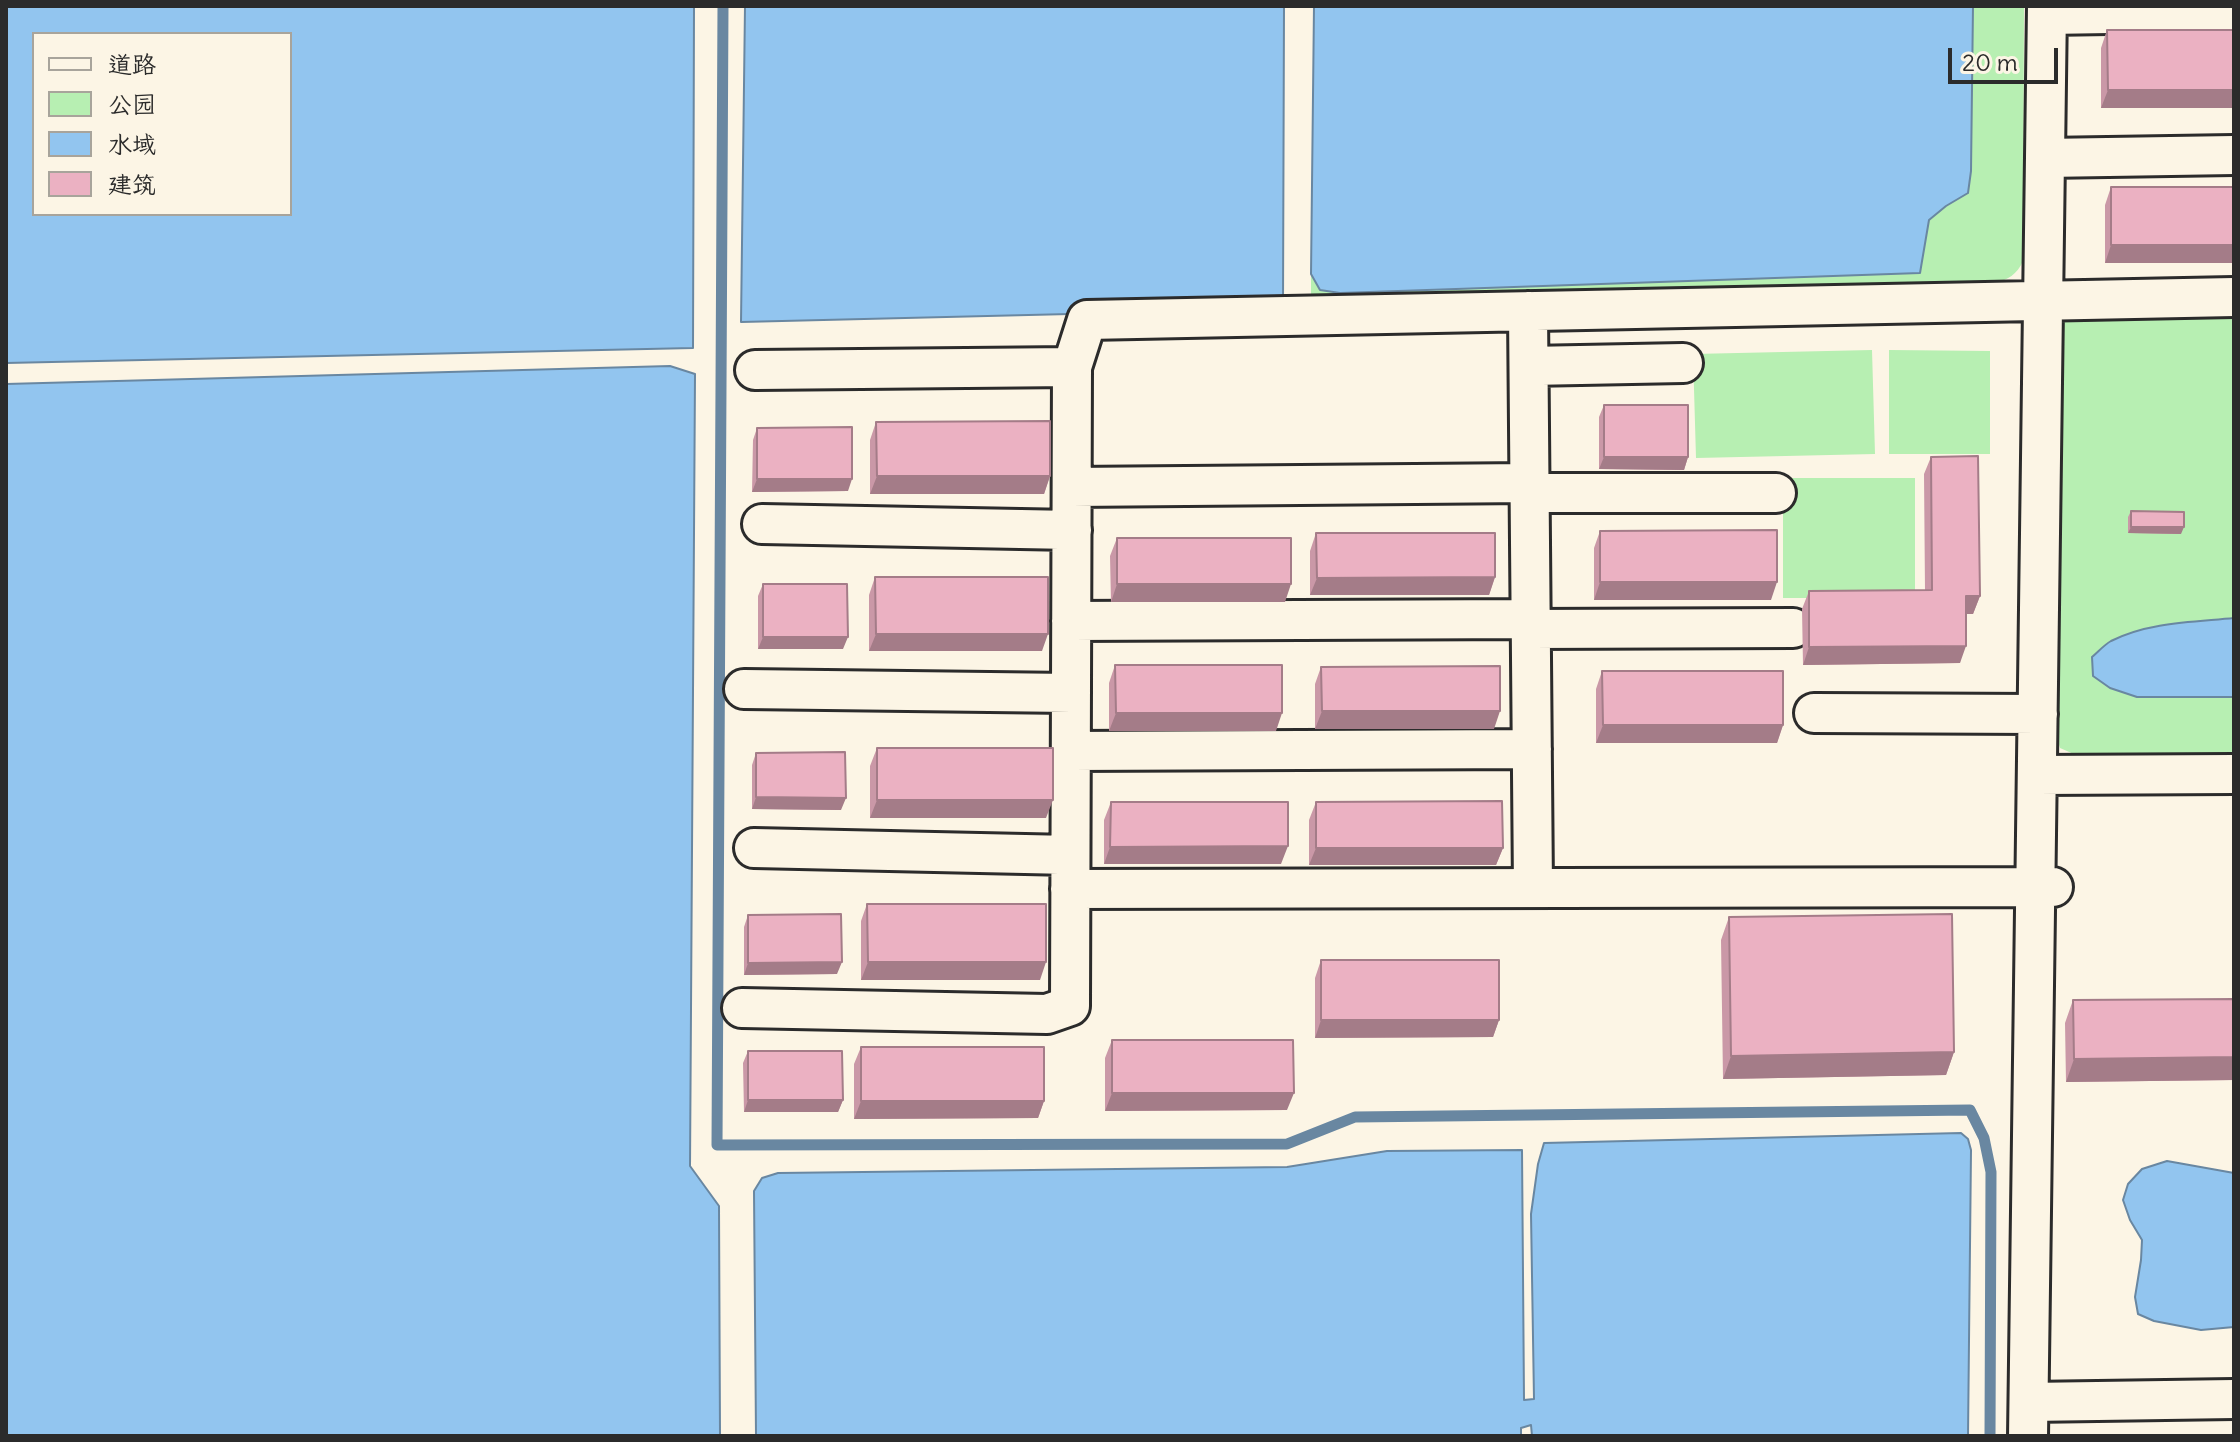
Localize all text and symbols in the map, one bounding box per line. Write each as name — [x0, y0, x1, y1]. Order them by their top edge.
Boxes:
legend — [32, 32, 292, 216]
scale bar — [1952, 32, 2062, 82]
text: 20 m — [1962, 47, 2018, 77]
text: 道路 — [108, 49, 156, 79]
text: 公园 — [108, 89, 156, 119]
text: 水域 — [108, 129, 156, 159]
text: 建筑 — [108, 169, 156, 199]

